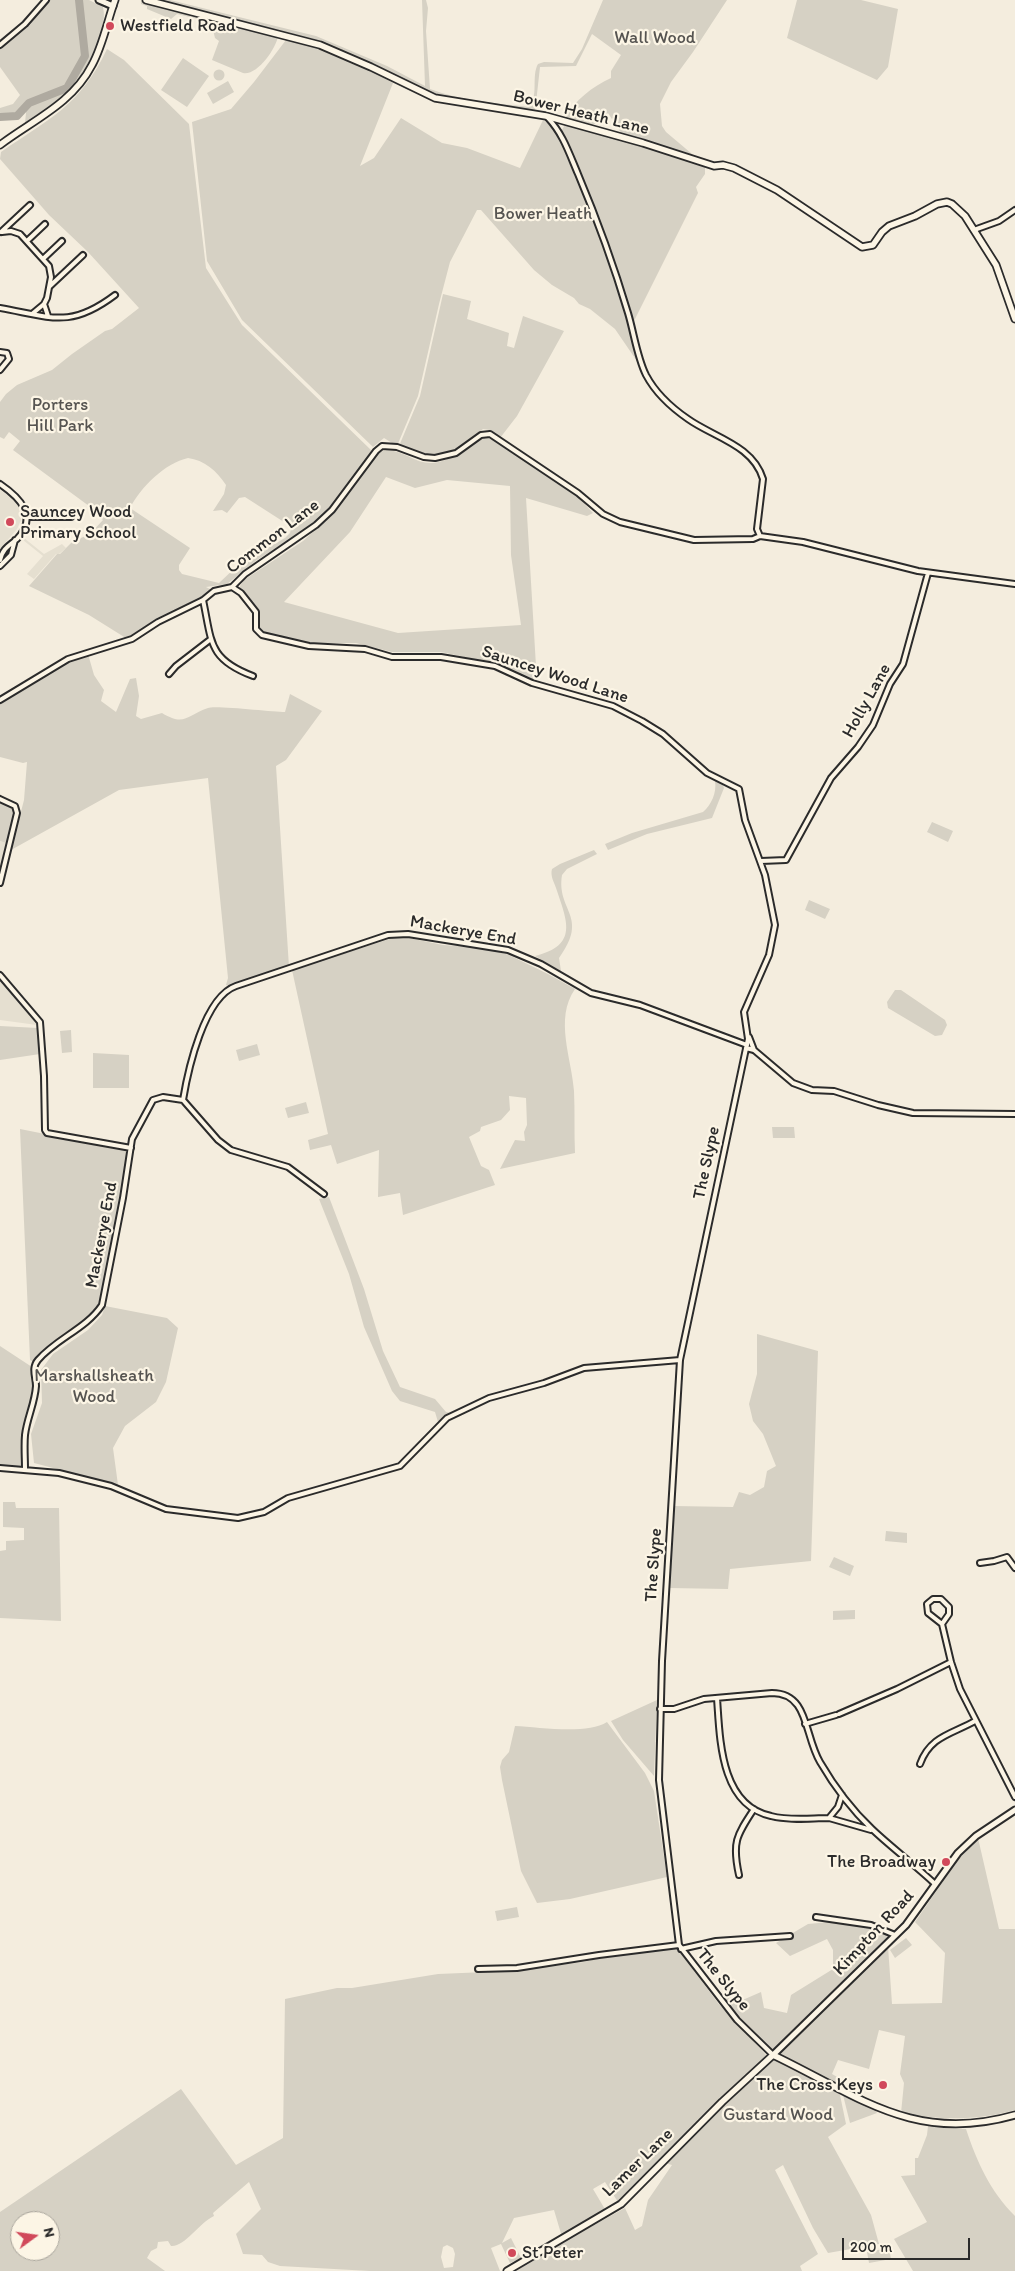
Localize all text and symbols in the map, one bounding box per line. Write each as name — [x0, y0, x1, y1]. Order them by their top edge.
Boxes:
place label: Westfield Road — [120, 15, 236, 37]
marker: Westfield Road — [104, 20, 116, 32]
park label: Wall Wood — [614, 27, 696, 49]
street label: Bower Heath Lane — [511, 86, 651, 140]
park label: Bower Heath — [494, 203, 592, 225]
park label: Porters Hill Park — [27, 394, 93, 436]
street label: Common Lane — [222, 495, 324, 579]
place label: Sauncey Wood Primary School — [20, 501, 136, 544]
marker: Sauncey Wood Primary School — [4, 516, 16, 528]
street label: Sauncey Wood Lane — [479, 641, 631, 709]
street label: Holly Lane — [838, 660, 896, 742]
street label: Mackerye End — [408, 911, 518, 951]
street label: The Slype — [689, 1124, 725, 1202]
street label: Mackerye End — [81, 1180, 123, 1290]
park label: Marshallsheath Wood — [34, 1365, 154, 1408]
street label: The Slype — [641, 1527, 667, 1603]
place label: The Broadway — [827, 1851, 936, 1873]
marker: The Broadway — [940, 1856, 952, 1868]
street label: Kimpton Road — [829, 1886, 919, 1980]
street label: The Slype — [691, 1944, 755, 2016]
place label: The Cross Keys — [756, 2074, 873, 2096]
marker: The Cross Keys — [877, 2079, 889, 2091]
park label: Gustard Wood — [723, 2104, 833, 2126]
street label: Lamer Lane — [598, 2124, 678, 2202]
north arrow — [10, 2211, 60, 2261]
text: N — [40, 2226, 58, 2239]
scale bar — [845, 2228, 972, 2260]
text: 200 m — [850, 2238, 892, 2256]
place label: St Peter — [522, 2242, 583, 2264]
marker: St Peter — [506, 2247, 518, 2259]

